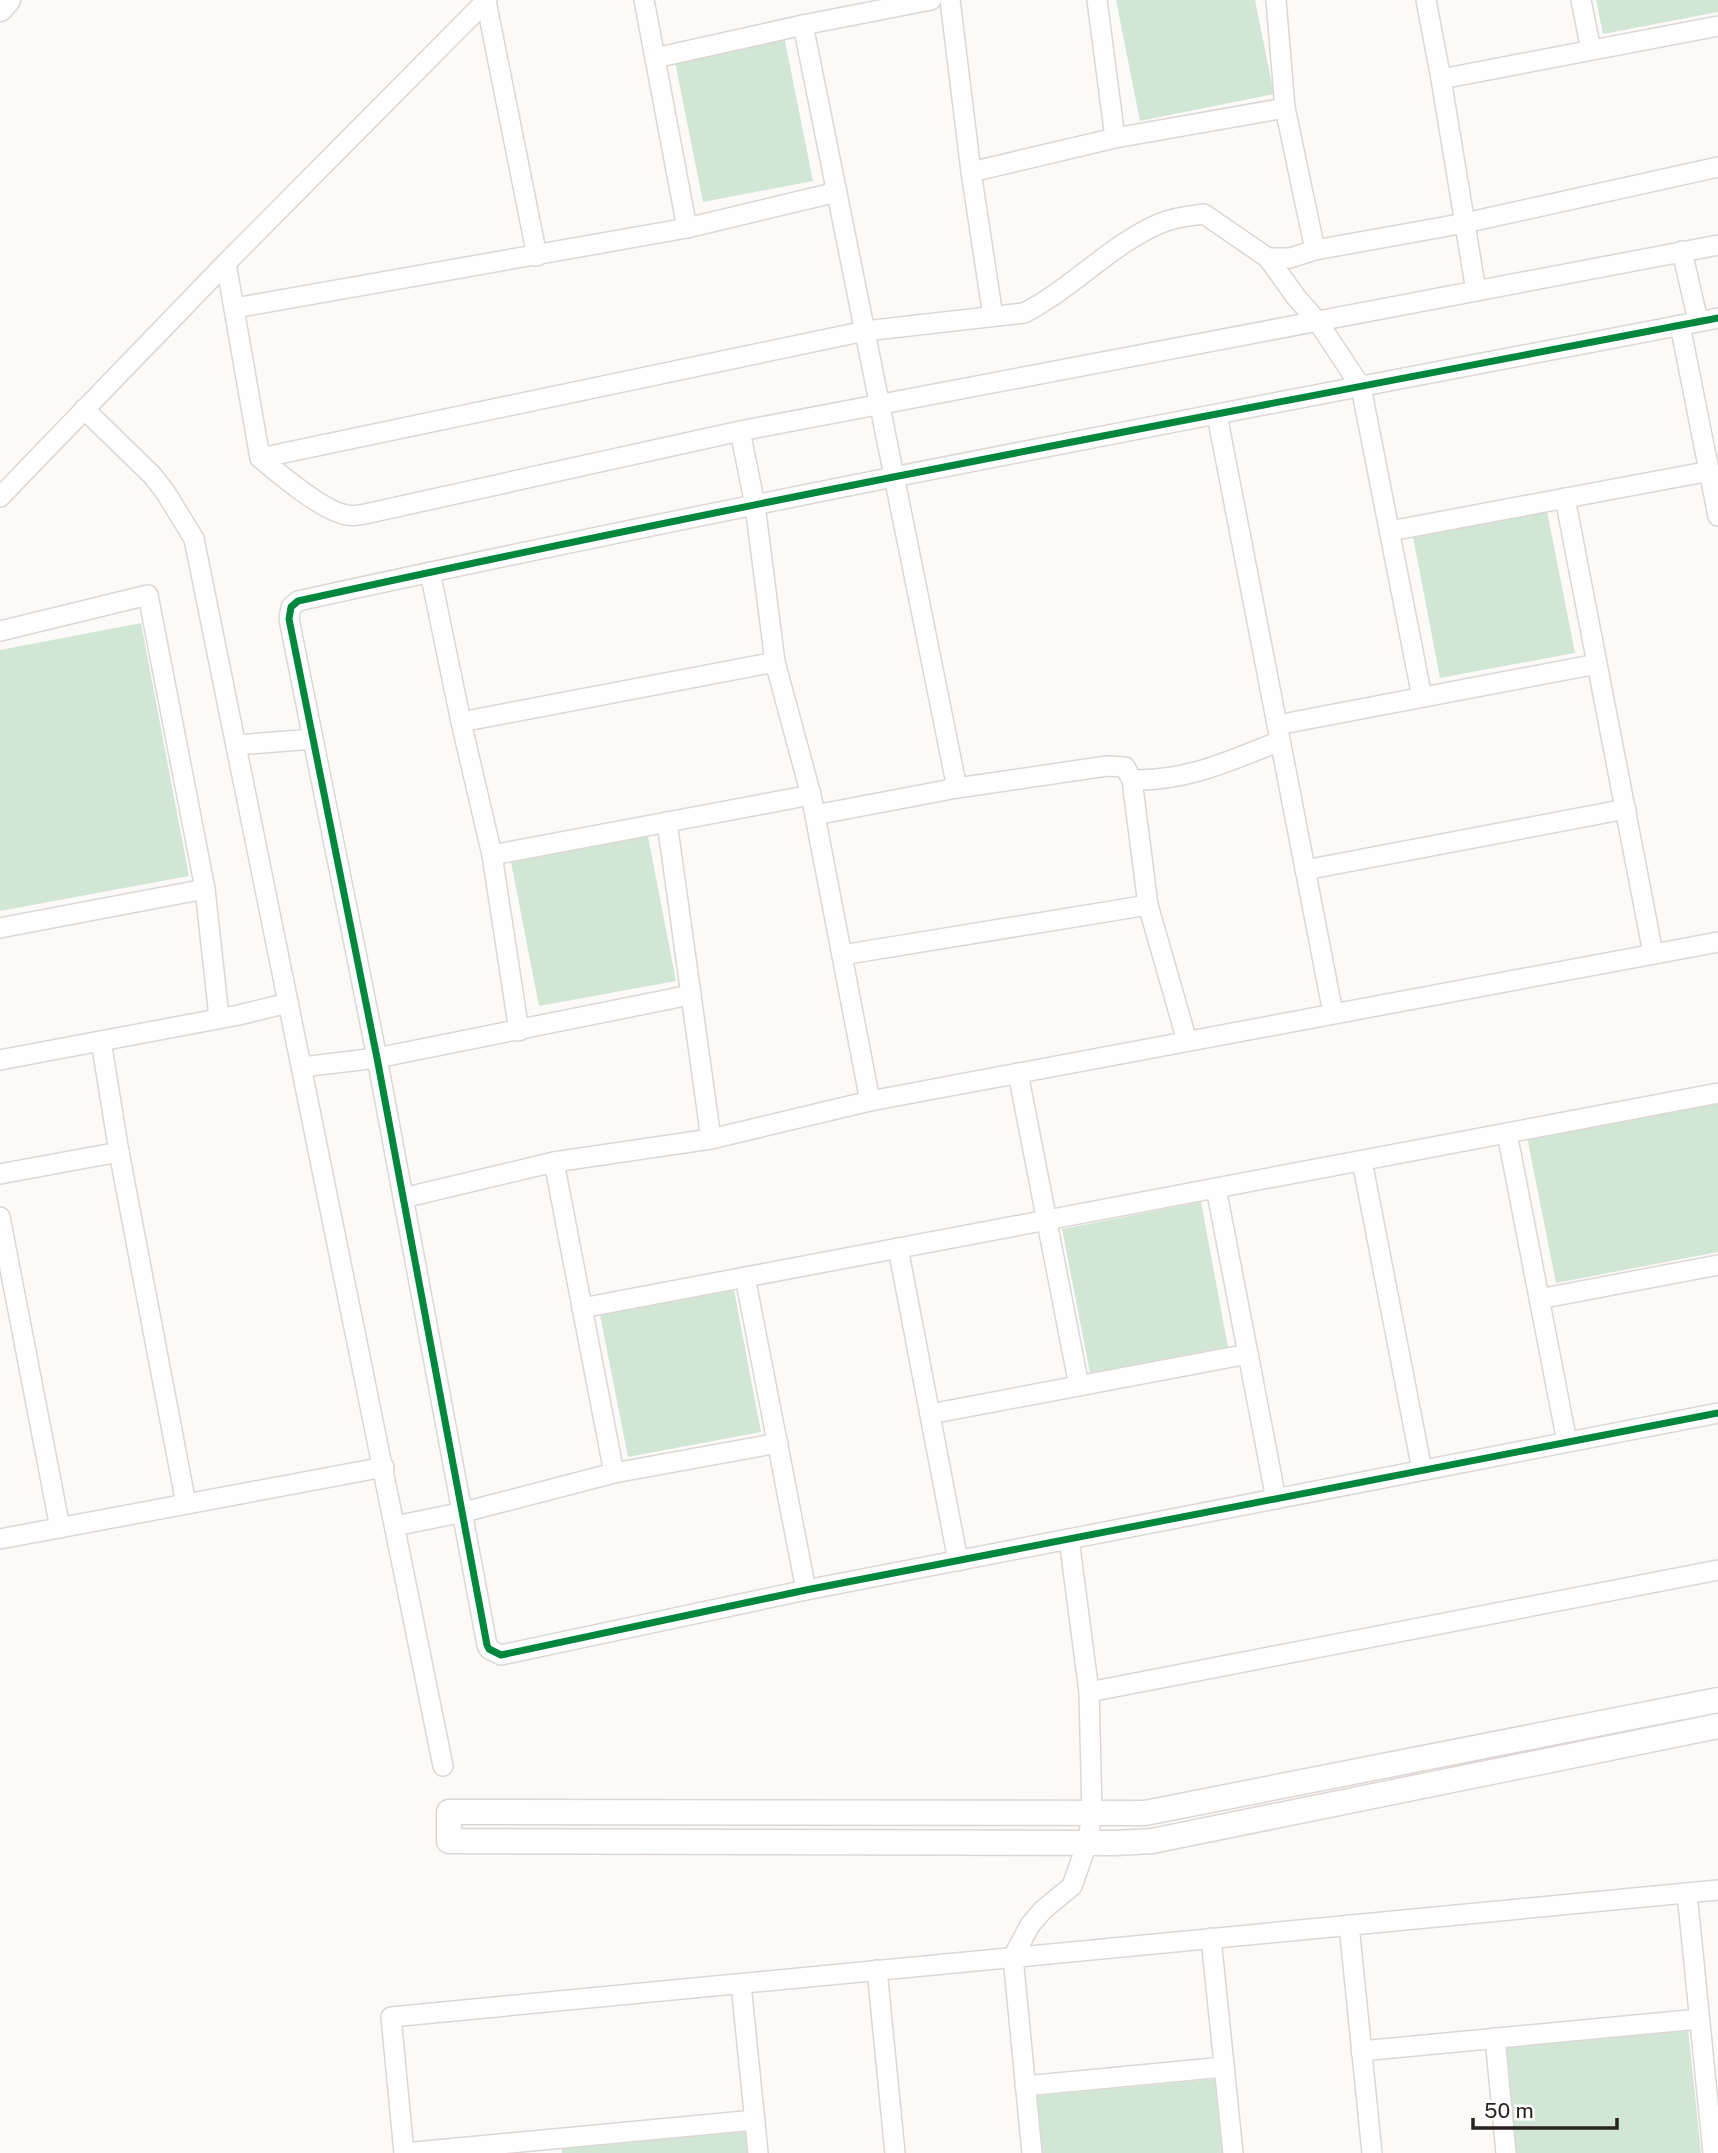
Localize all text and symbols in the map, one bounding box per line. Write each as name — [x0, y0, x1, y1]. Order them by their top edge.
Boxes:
scale bar — [1473, 2086, 1616, 2130]
text: 50 m — [1484, 2098, 1534, 2123]

